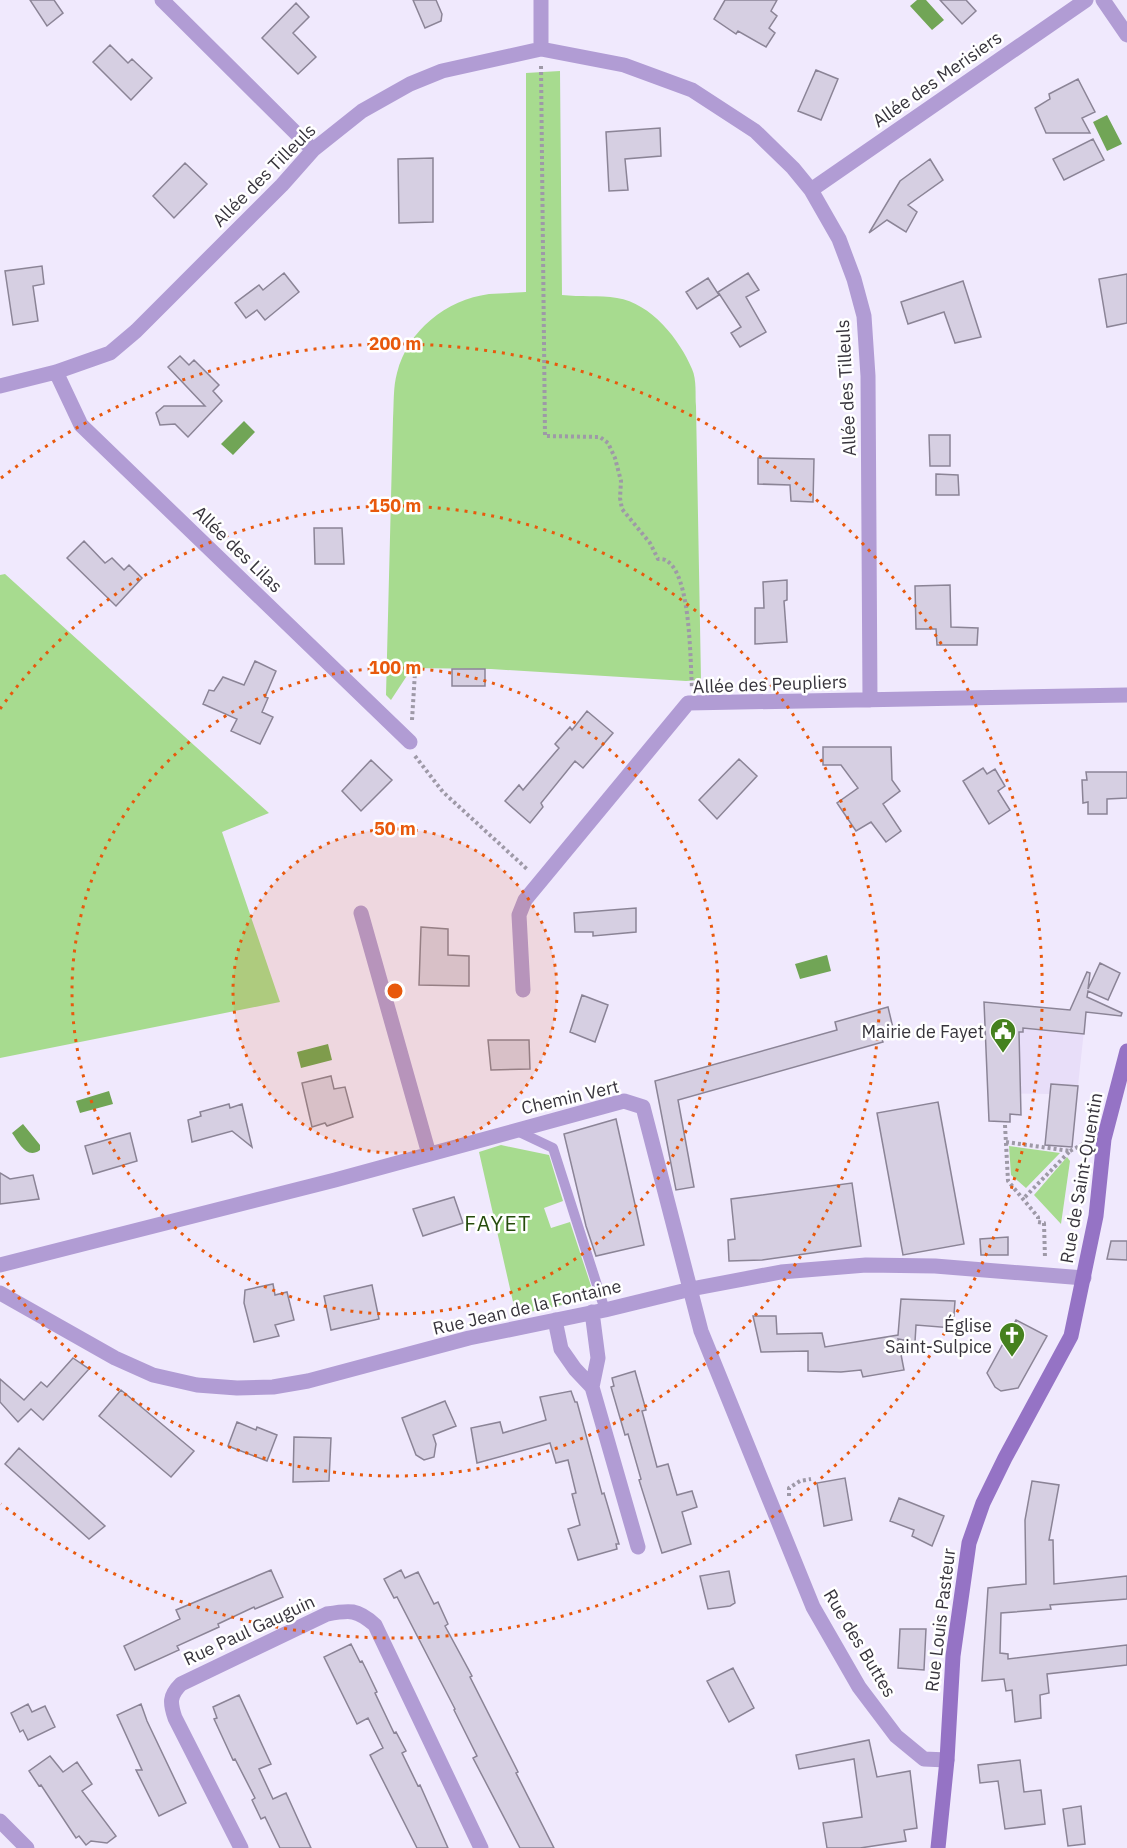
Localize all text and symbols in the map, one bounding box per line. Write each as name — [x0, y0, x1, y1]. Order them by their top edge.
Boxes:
street label: Allée des Merisiers — [868, 26, 1006, 132]
street label: Allée des Tilleuls — [207, 118, 321, 232]
street label: Allée des Tilleuls — [831, 319, 861, 457]
text: 200 m — [369, 332, 421, 355]
text: 150 m — [369, 494, 421, 517]
street label: Allée des Lilas — [189, 501, 287, 597]
text: 100 m — [369, 656, 421, 679]
street label: Allée des Peupliers — [692, 670, 848, 698]
text: 50 m — [374, 817, 416, 840]
centre of rings — [385, 981, 405, 1001]
public building icon: Mairie de Fayet — [988, 1016, 1018, 1054]
place label: Mairie de Fayet — [862, 1020, 984, 1043]
street label: Chemin Vert — [519, 1075, 621, 1119]
street label: Rue de Saint-Quentin — [1055, 1091, 1107, 1265]
district label: FAYET — [464, 1209, 532, 1237]
street label: Rue Jean de la Fontaine — [430, 1274, 624, 1340]
place label: Église Saint-Sulpice — [885, 1314, 992, 1358]
church icon: Église Saint-Sulpice — [997, 1320, 1027, 1358]
street label: Rue Louis Pasteur — [920, 1547, 960, 1693]
street label: Rue des Buttes — [819, 1585, 901, 1701]
street label: Rue Paul Gauguin — [180, 1590, 318, 1670]

